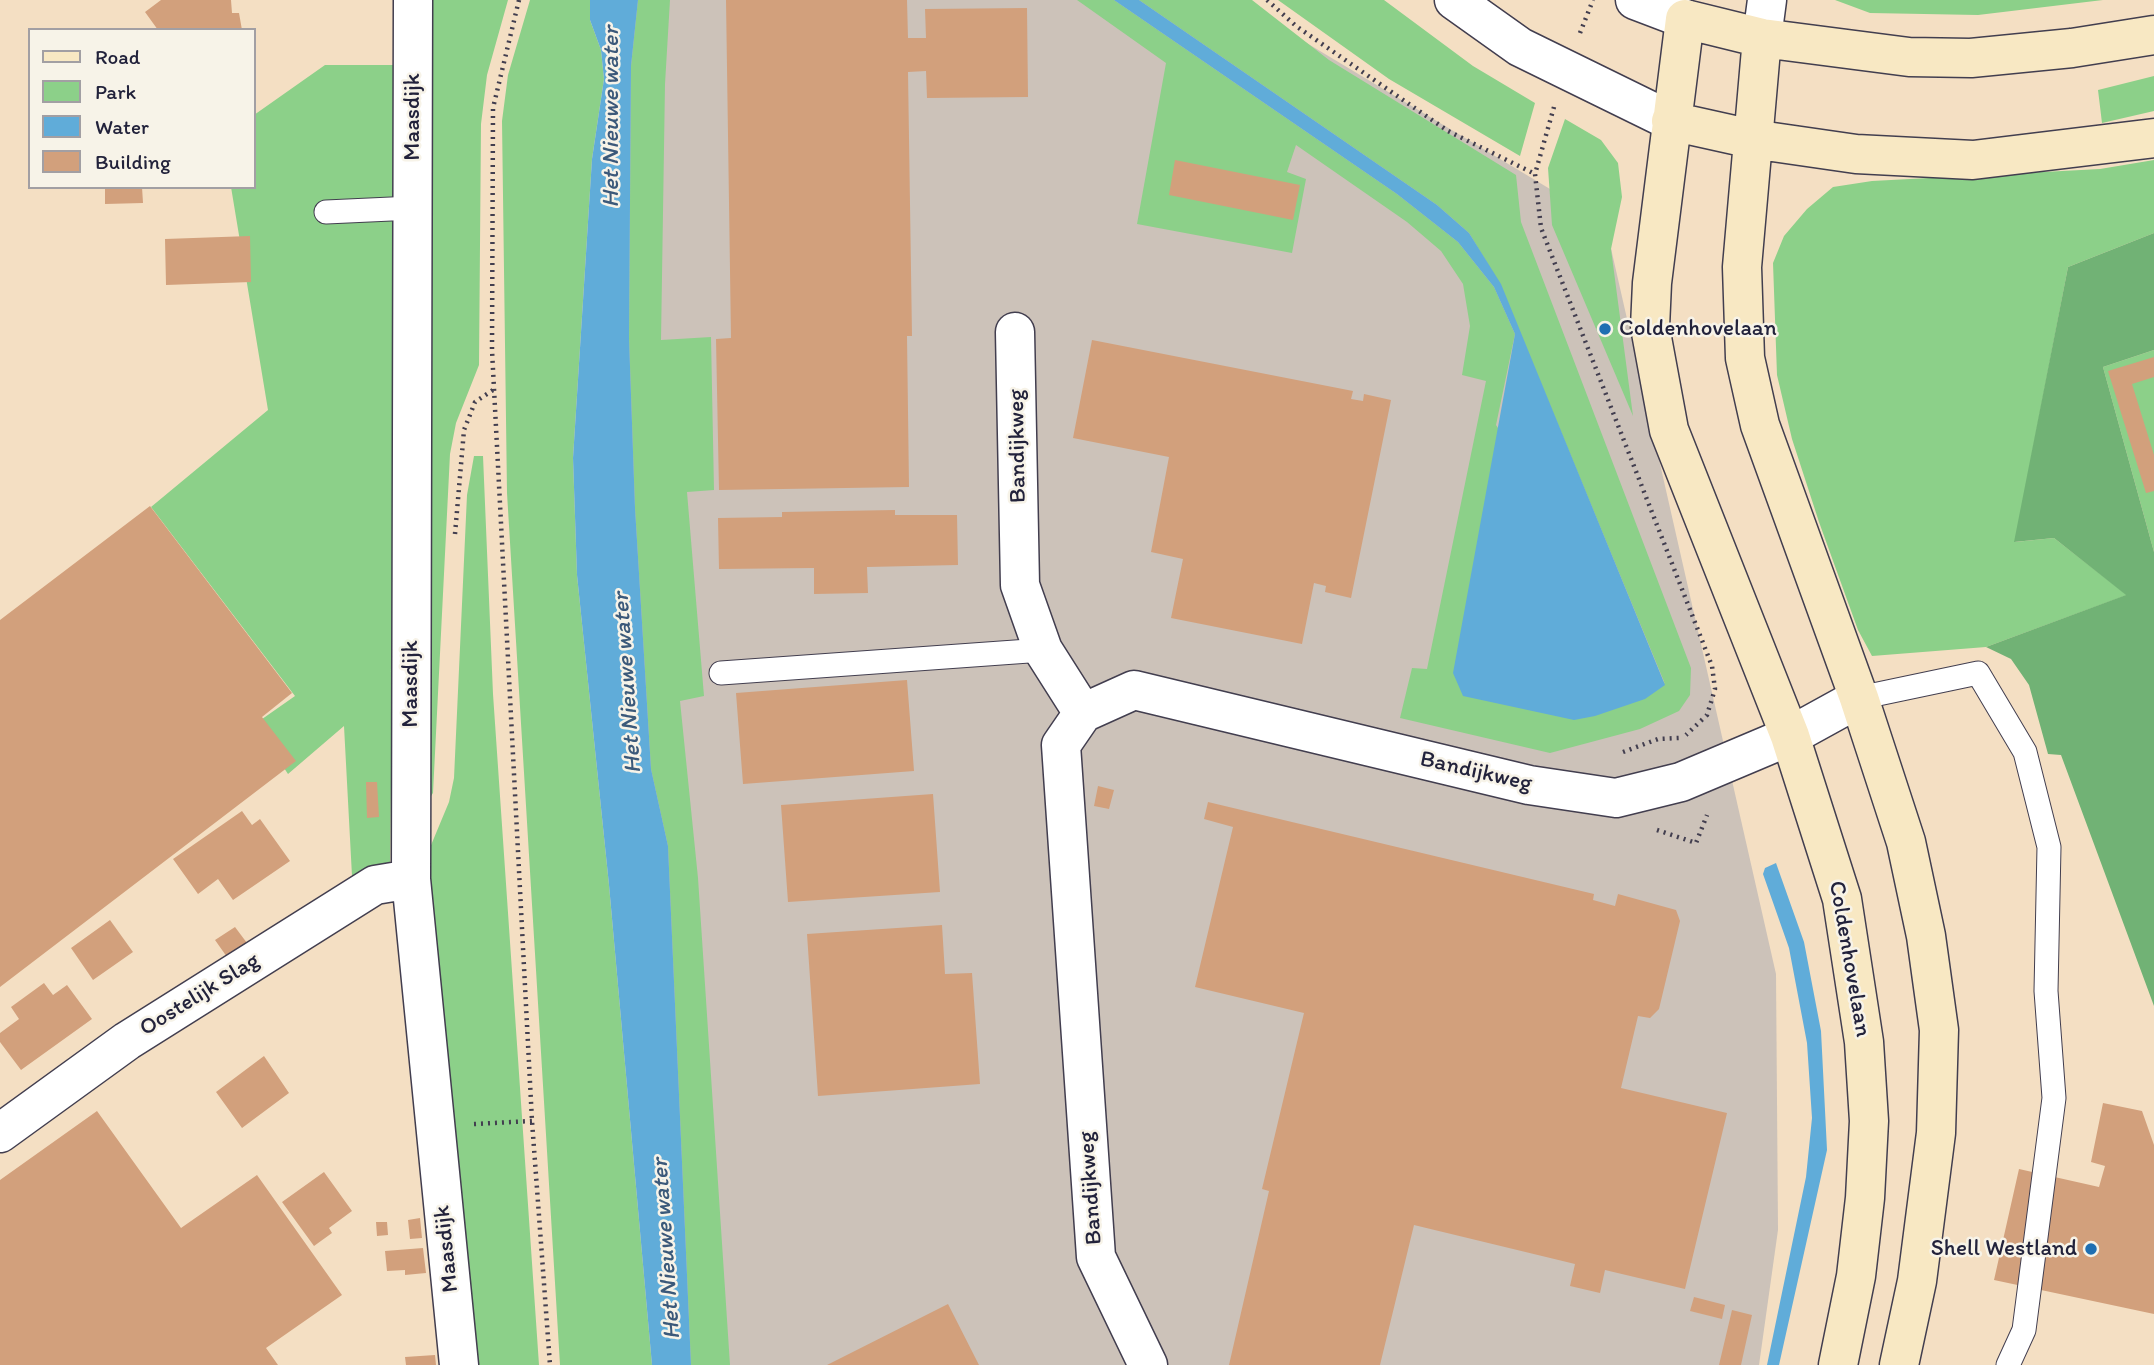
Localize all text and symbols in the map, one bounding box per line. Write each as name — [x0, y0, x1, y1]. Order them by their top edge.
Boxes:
water label: Het Nieuwe water — [598, 26, 626, 208]
legend — [28, 28, 256, 189]
text: Road — [95, 44, 140, 69]
street label: Maasdijk — [399, 73, 427, 161]
text: Park — [95, 79, 136, 104]
text: Water — [95, 114, 149, 139]
text: Building — [95, 149, 171, 174]
place label: Coldenhovelaan — [1619, 315, 1777, 343]
marker: Coldenhovelaan — [1597, 321, 1613, 337]
street label: Bandijkweg — [1003, 389, 1033, 503]
water label: Het Nieuwe water — [607, 592, 649, 774]
street label: Maasdijk — [397, 640, 425, 728]
street label: Bandijkweg — [1417, 746, 1535, 798]
street label: Coldenhovelaan — [1822, 879, 1876, 1039]
street label: Oostelijk Slag — [135, 947, 265, 1043]
street label: Bandijkweg — [1073, 1130, 1109, 1246]
water label: Het Nieuwe water — [646, 1158, 688, 1340]
street label: Maasdijk — [429, 1204, 465, 1294]
place label: Shell Westland — [1931, 1235, 2077, 1263]
marker: Shell Westland — [2083, 1241, 2099, 1257]

